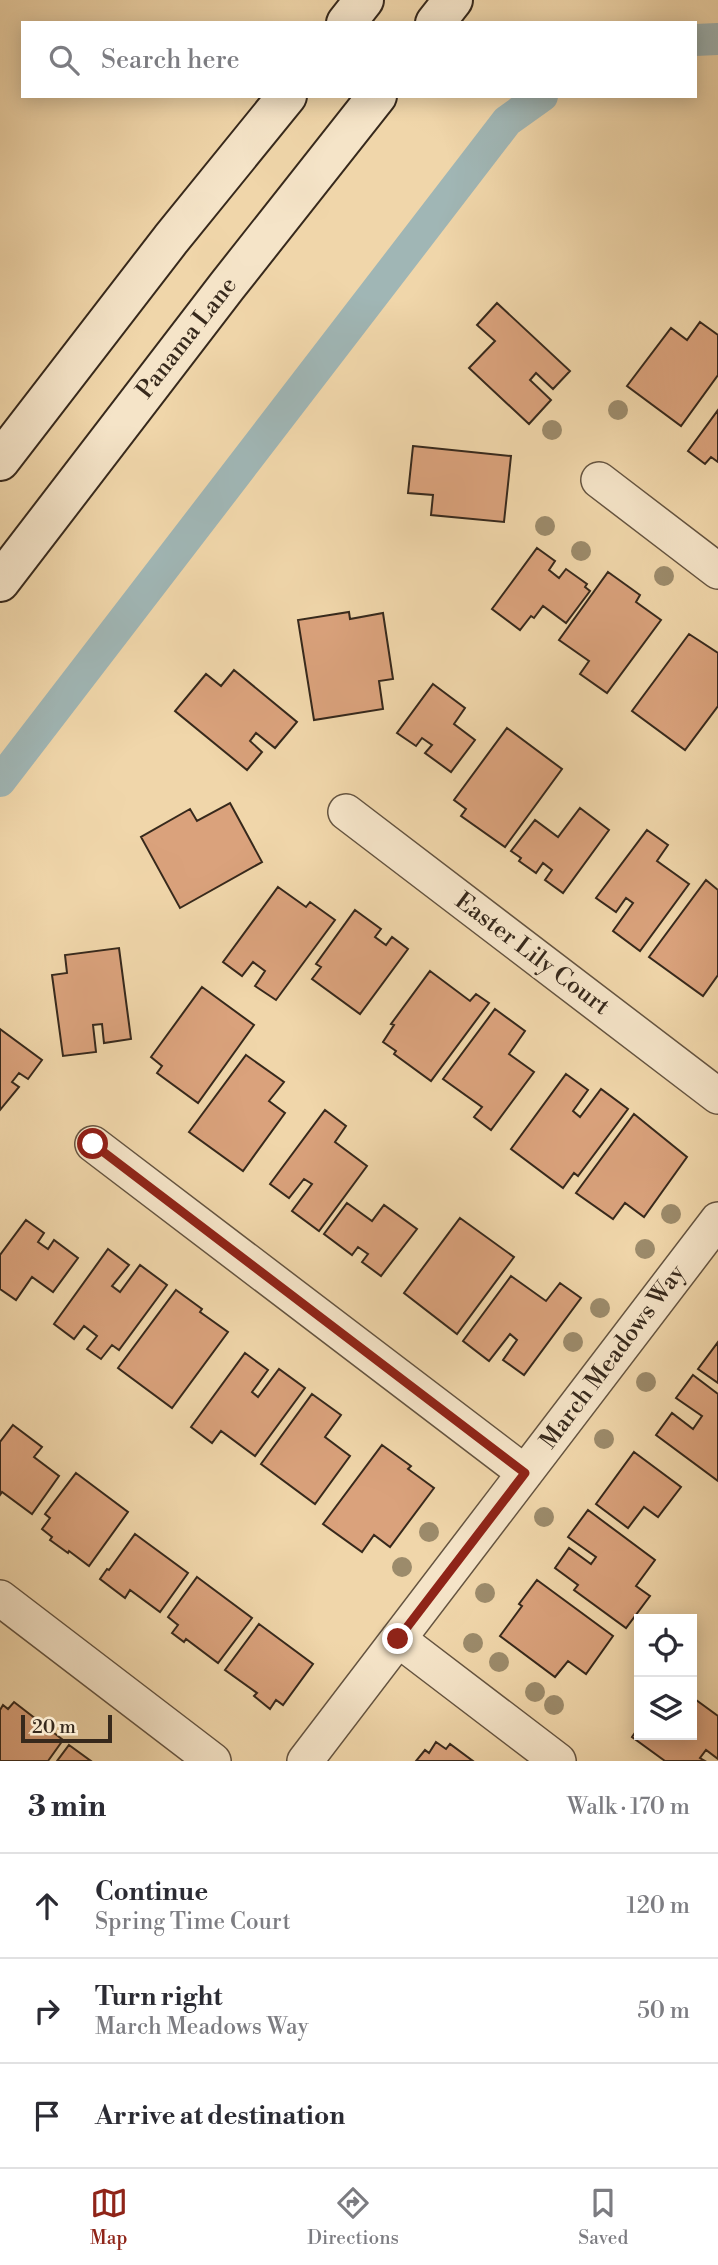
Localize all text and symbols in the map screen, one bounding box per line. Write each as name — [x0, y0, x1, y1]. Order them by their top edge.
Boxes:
search box — [21, 21, 697, 98]
icon: search — [45, 41, 83, 79]
text: Search here — [101, 44, 240, 76]
street label: Panama Lane — [130, 271, 244, 405]
street label: Easter Lily Court — [449, 886, 616, 1022]
route start — [77, 1128, 108, 1159]
street label: March Meadows Way — [534, 1259, 692, 1455]
map controls — [634, 1614, 697, 1740]
button: locate — [634, 1614, 697, 1677]
route end — [382, 1623, 413, 1654]
button: layers — [634, 1677, 697, 1740]
scale bar — [21, 1712, 112, 1744]
text: 20 m — [32, 1715, 76, 1739]
text: 3 min — [28, 1788, 106, 1826]
text: Walk · 170 m — [567, 1793, 690, 1821]
text: Continue — [95, 1876, 208, 1908]
icon: ahead — [28, 1887, 66, 1925]
text: 120 m — [626, 1892, 690, 1920]
text: Spring Time Court — [95, 1908, 291, 1936]
text: Turn right — [95, 1981, 223, 2013]
icon: right — [28, 1992, 66, 2030]
text: 50 m — [637, 1997, 690, 2025]
text: March Meadows Way — [95, 2013, 309, 2041]
icon: arrive — [28, 2097, 66, 2135]
text: Arrive at destination — [95, 2100, 345, 2132]
tab: Map — [90, 2184, 128, 2250]
tab: Directions — [307, 2184, 399, 2250]
tab: Saved — [578, 2184, 628, 2250]

